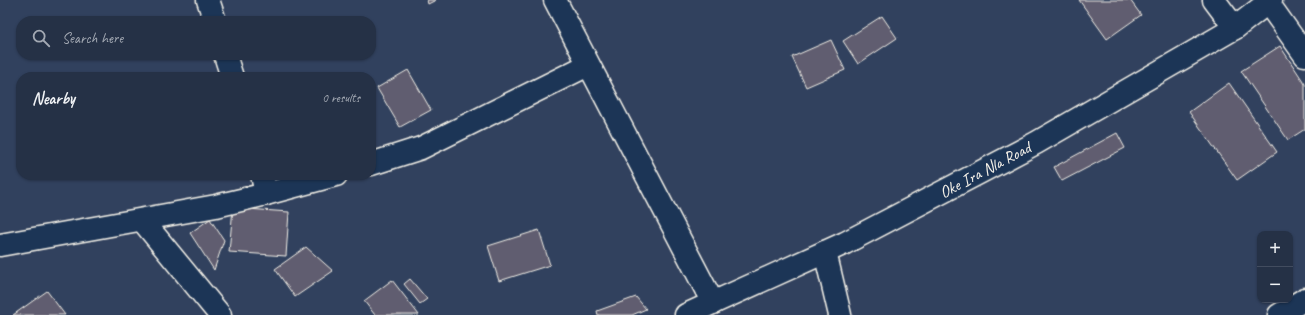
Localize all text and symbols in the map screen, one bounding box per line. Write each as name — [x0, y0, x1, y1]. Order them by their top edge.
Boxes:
search box — [16, 16, 376, 60]
icon: search — [30, 27, 52, 49]
text: Search here — [62, 29, 123, 48]
text: Nearby — [32, 88, 75, 109]
text: 0 results — [322, 90, 360, 106]
street label: Oke Ira Nla Road — [936, 136, 1036, 203]
map controls — [1257, 231, 1293, 303]
button: + — [1257, 231, 1293, 267]
button: − — [1257, 267, 1293, 303]

